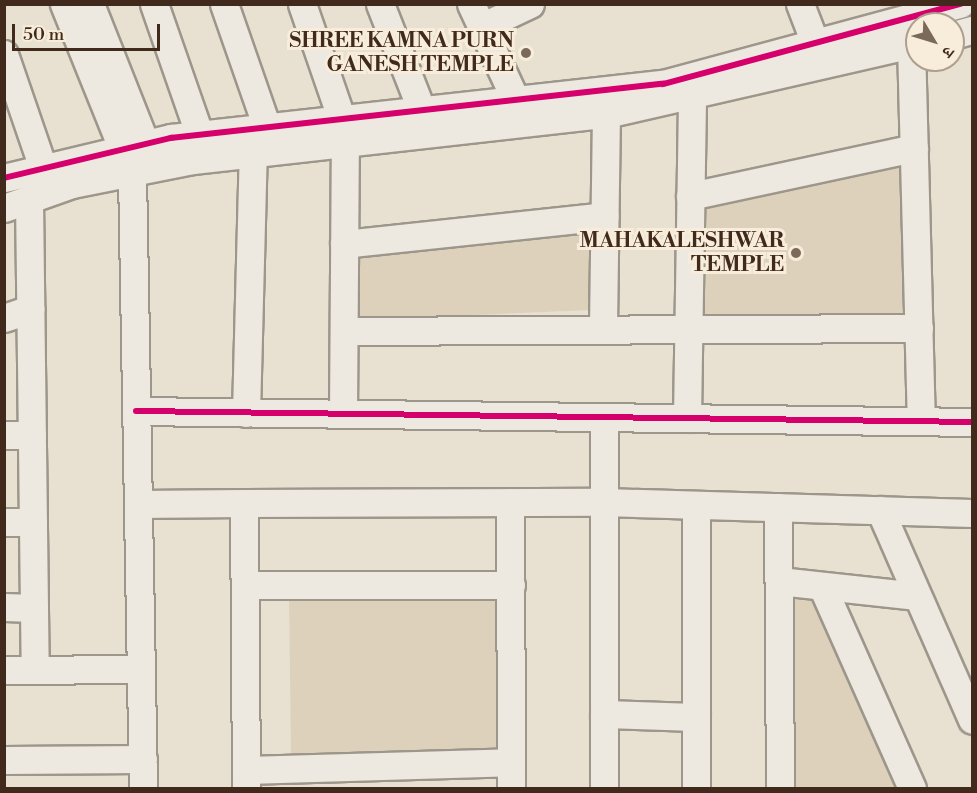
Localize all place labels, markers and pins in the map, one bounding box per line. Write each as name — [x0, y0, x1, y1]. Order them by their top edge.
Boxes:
place label: SHREE KAMNA PURN GANESH TEMPLE — [289, 28, 514, 78]
marker: SHREE KAMNA PURN GANESH TEMPLE — [519, 46, 533, 60]
place label: MAHAKALESHWAR TEMPLE — [579, 228, 784, 278]
marker: MAHAKALESHWAR TEMPLE — [789, 246, 803, 260]

